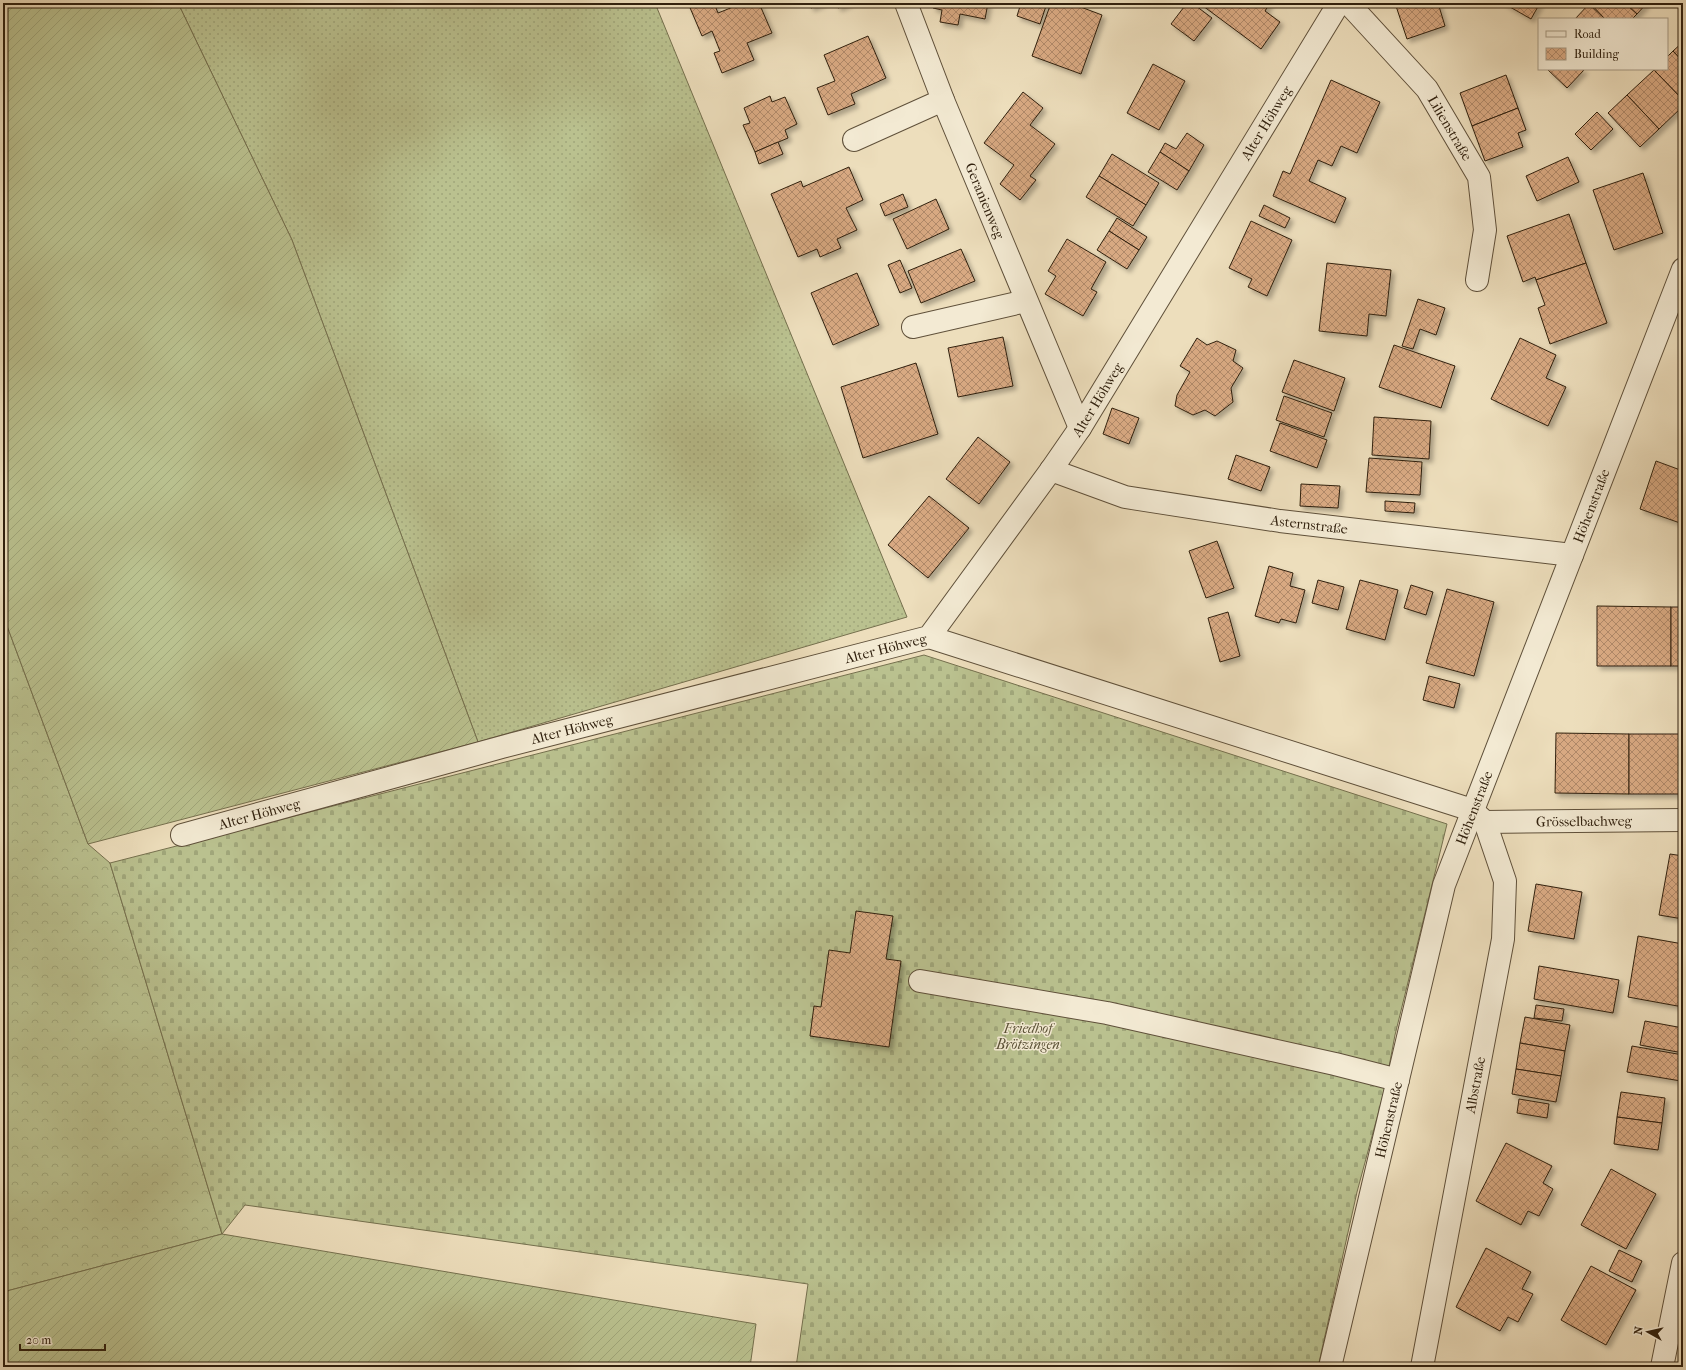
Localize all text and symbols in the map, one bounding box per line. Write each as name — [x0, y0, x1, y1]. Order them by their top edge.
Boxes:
legend — [1538, 18, 1668, 70]
text: Road — [1574, 27, 1601, 41]
text: Building — [1574, 47, 1619, 61]
street label: Alter Höhweg — [1237, 82, 1296, 164]
street label: Lilienstraße — [1424, 93, 1475, 164]
street label: Geranienweg — [961, 160, 1008, 242]
street label: Alter Höhweg — [1068, 359, 1127, 441]
street label: Höhenstraße — [1570, 467, 1614, 545]
street label: Asternstraße — [1268, 512, 1349, 538]
street label: Alter Höhweg — [842, 630, 929, 668]
street label: Alter Höhweg — [528, 711, 615, 748]
street label: Höhenstraße — [1452, 769, 1496, 848]
street label: Alter Höhweg — [216, 795, 302, 834]
street label: Grösselbachweg — [1536, 813, 1633, 830]
park label: Friedhof Brötzingen — [995, 1020, 1060, 1053]
street label: Albstraße — [1461, 1055, 1489, 1116]
street label: Höhenstraße — [1372, 1080, 1406, 1160]
north arrow — [1628, 1312, 1668, 1352]
text: N — [1632, 1325, 1646, 1336]
scale bar — [20, 1326, 105, 1352]
text: 20 m — [26, 1333, 51, 1347]

